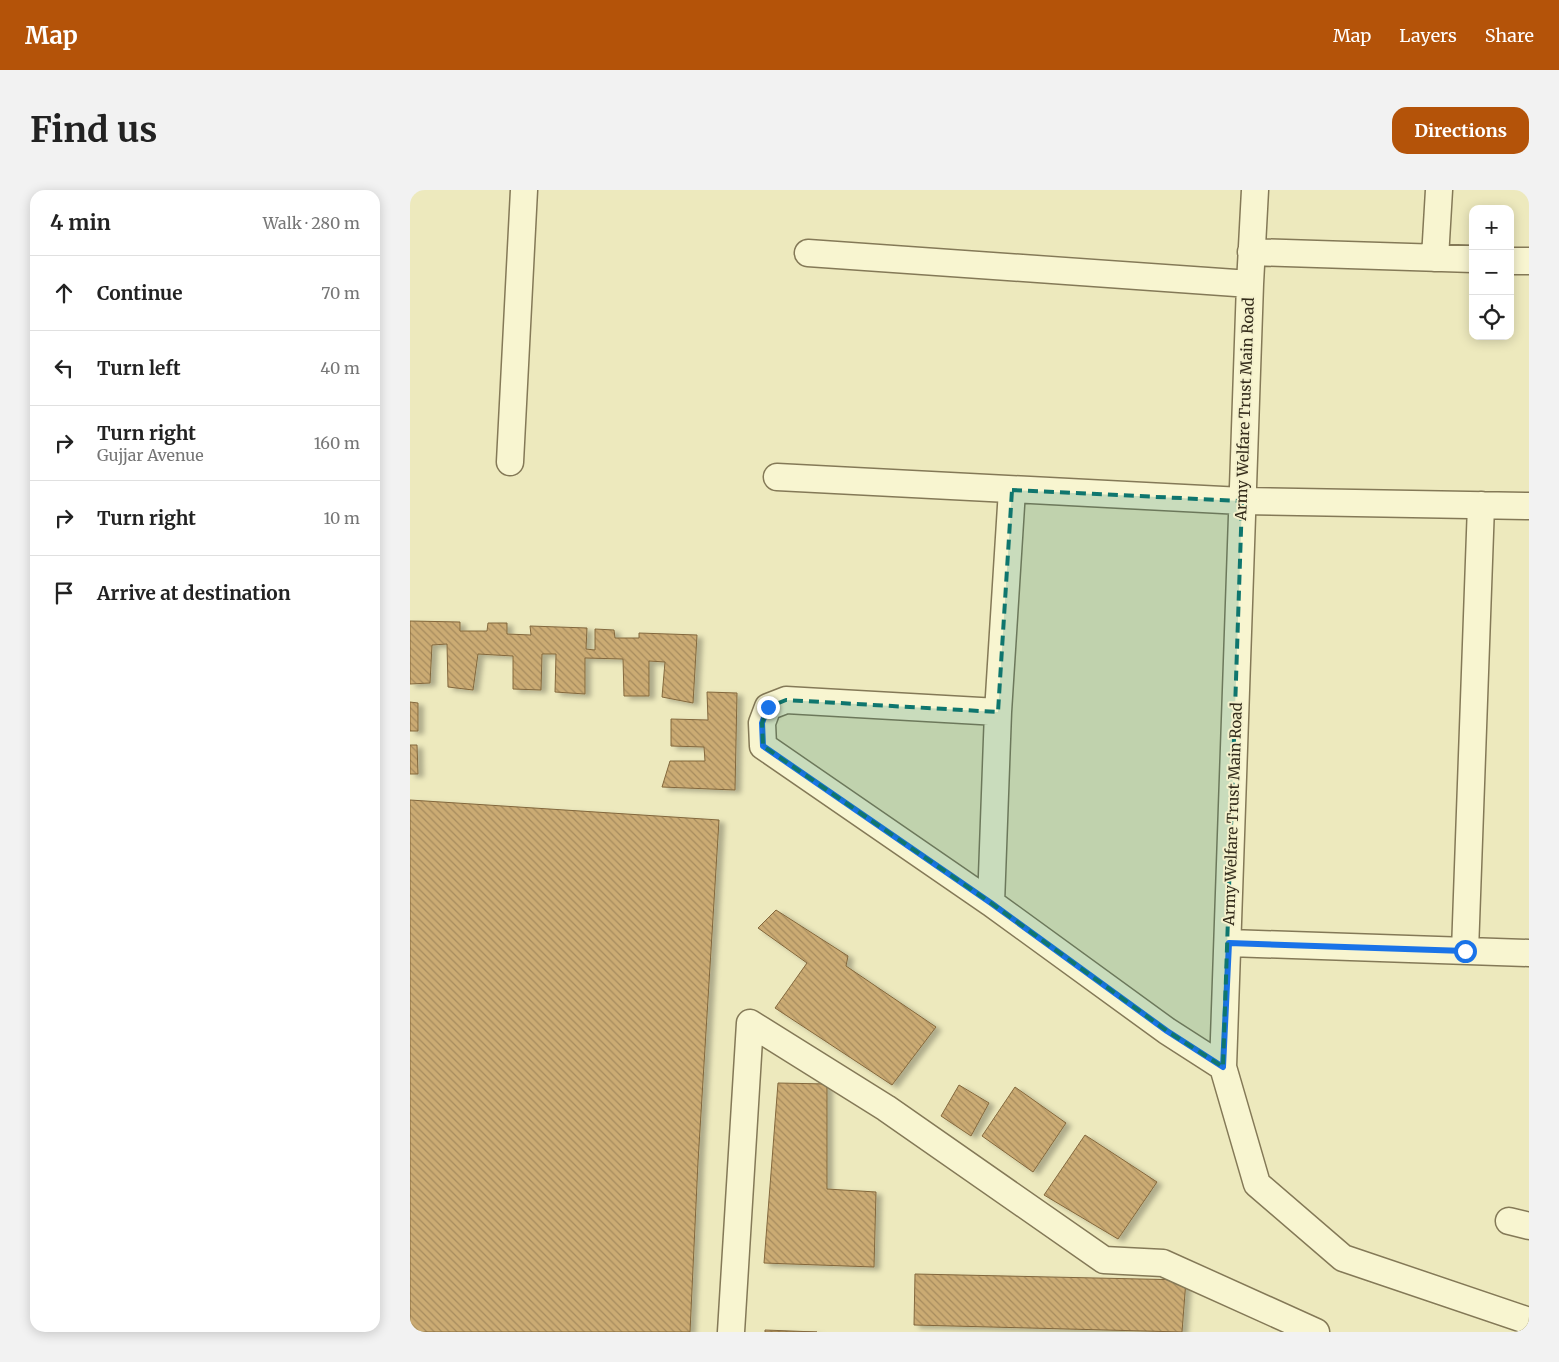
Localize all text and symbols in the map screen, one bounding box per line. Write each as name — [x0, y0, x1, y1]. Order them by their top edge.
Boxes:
text: Map — [25, 20, 78, 51]
text: Map — [1333, 24, 1371, 47]
text: Layers — [1399, 24, 1457, 47]
text: Share — [1485, 24, 1534, 47]
button: Directions — [1392, 107, 1529, 154]
text: Find us — [30, 108, 157, 152]
map controls — [1469, 205, 1514, 340]
button: + — [1469, 205, 1514, 250]
text: 4 min — [50, 209, 111, 236]
text: Walk · 280 m — [263, 213, 360, 233]
button: − — [1469, 250, 1514, 295]
icon: ahead — [50, 279, 78, 307]
text: Continue — [97, 281, 183, 305]
text: 70 m — [321, 283, 360, 303]
button: locate — [1469, 295, 1514, 340]
street label: Army Welfare Trust Main Road — [1231, 297, 1258, 522]
icon: left — [50, 354, 78, 382]
text: Turn left — [97, 356, 181, 380]
text: 40 m — [320, 358, 360, 378]
text: Turn right — [97, 421, 196, 445]
icon: right — [50, 429, 78, 457]
text: 160 m — [314, 433, 360, 453]
text: Gujjar Avenue — [97, 445, 203, 465]
icon: right — [50, 504, 78, 532]
text: Turn right — [97, 506, 196, 530]
text: 10 m — [323, 508, 360, 528]
icon: arrive — [50, 579, 78, 607]
text: Arrive at destination — [97, 581, 291, 605]
route end — [757, 696, 780, 719]
street label: Army Welfare Trust Main Road — [1219, 702, 1246, 927]
route start — [1454, 940, 1477, 963]

